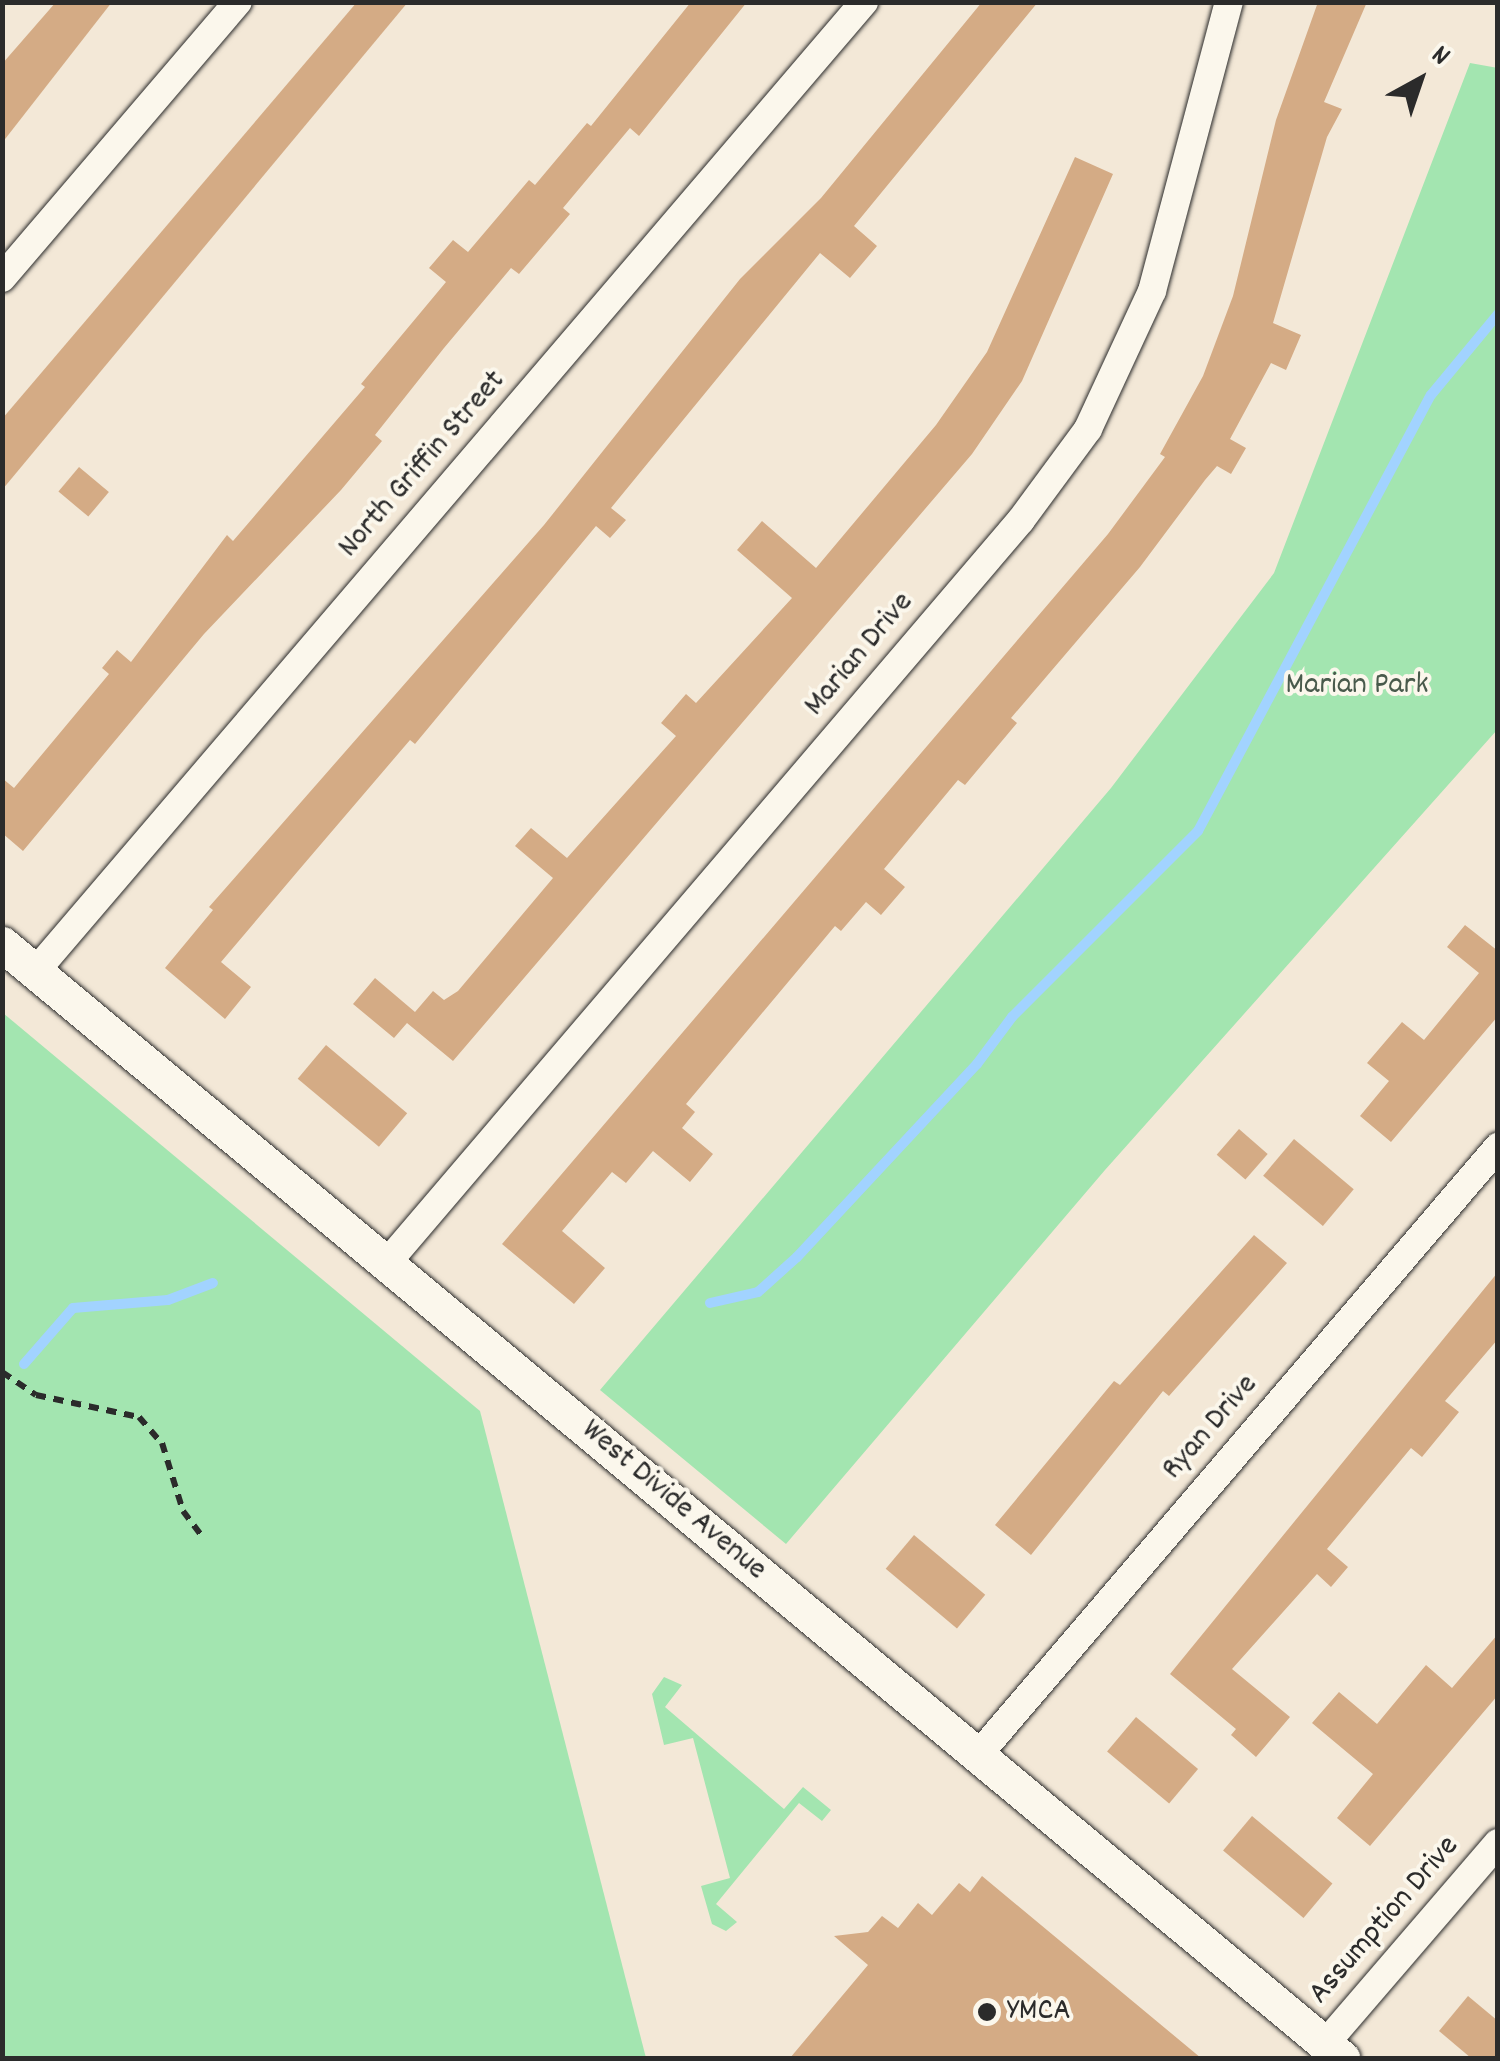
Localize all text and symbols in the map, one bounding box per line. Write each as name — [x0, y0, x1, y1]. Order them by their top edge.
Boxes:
north arrow — [1370, 30, 1470, 130]
text: N — [1421, 37, 1457, 77]
street label: North Griffin Street — [331, 363, 515, 567]
street label: Marian Drive — [797, 585, 923, 725]
park label: Marian Park — [1285, 667, 1429, 705]
street label: Ryan Drive — [1155, 1367, 1267, 1489]
street label: West Divide Avenue — [572, 1412, 774, 1590]
street label: Assumption Drive — [1301, 1829, 1469, 2013]
place label: YMCA — [1007, 1993, 1071, 2031]
marker: YMCA — [976, 2001, 998, 2023]

